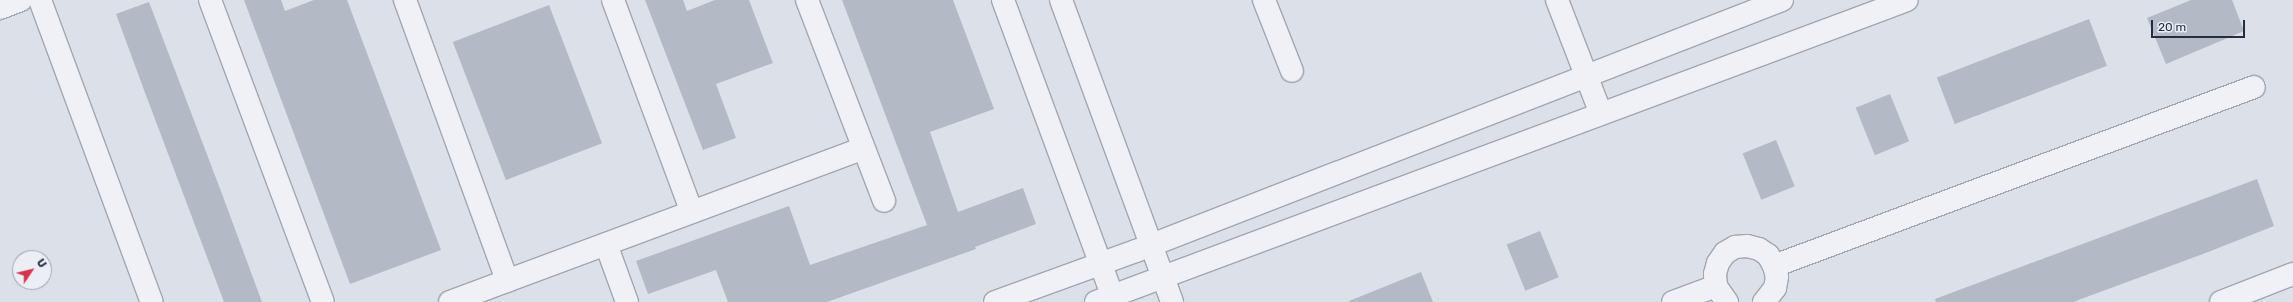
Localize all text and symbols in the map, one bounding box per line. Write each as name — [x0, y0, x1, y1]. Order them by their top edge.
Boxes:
scale bar — [2153, 12, 2247, 38]
text: 20 m — [2158, 20, 2186, 34]
north arrow — [12, 250, 52, 290]
text: U — [34, 256, 49, 270]

